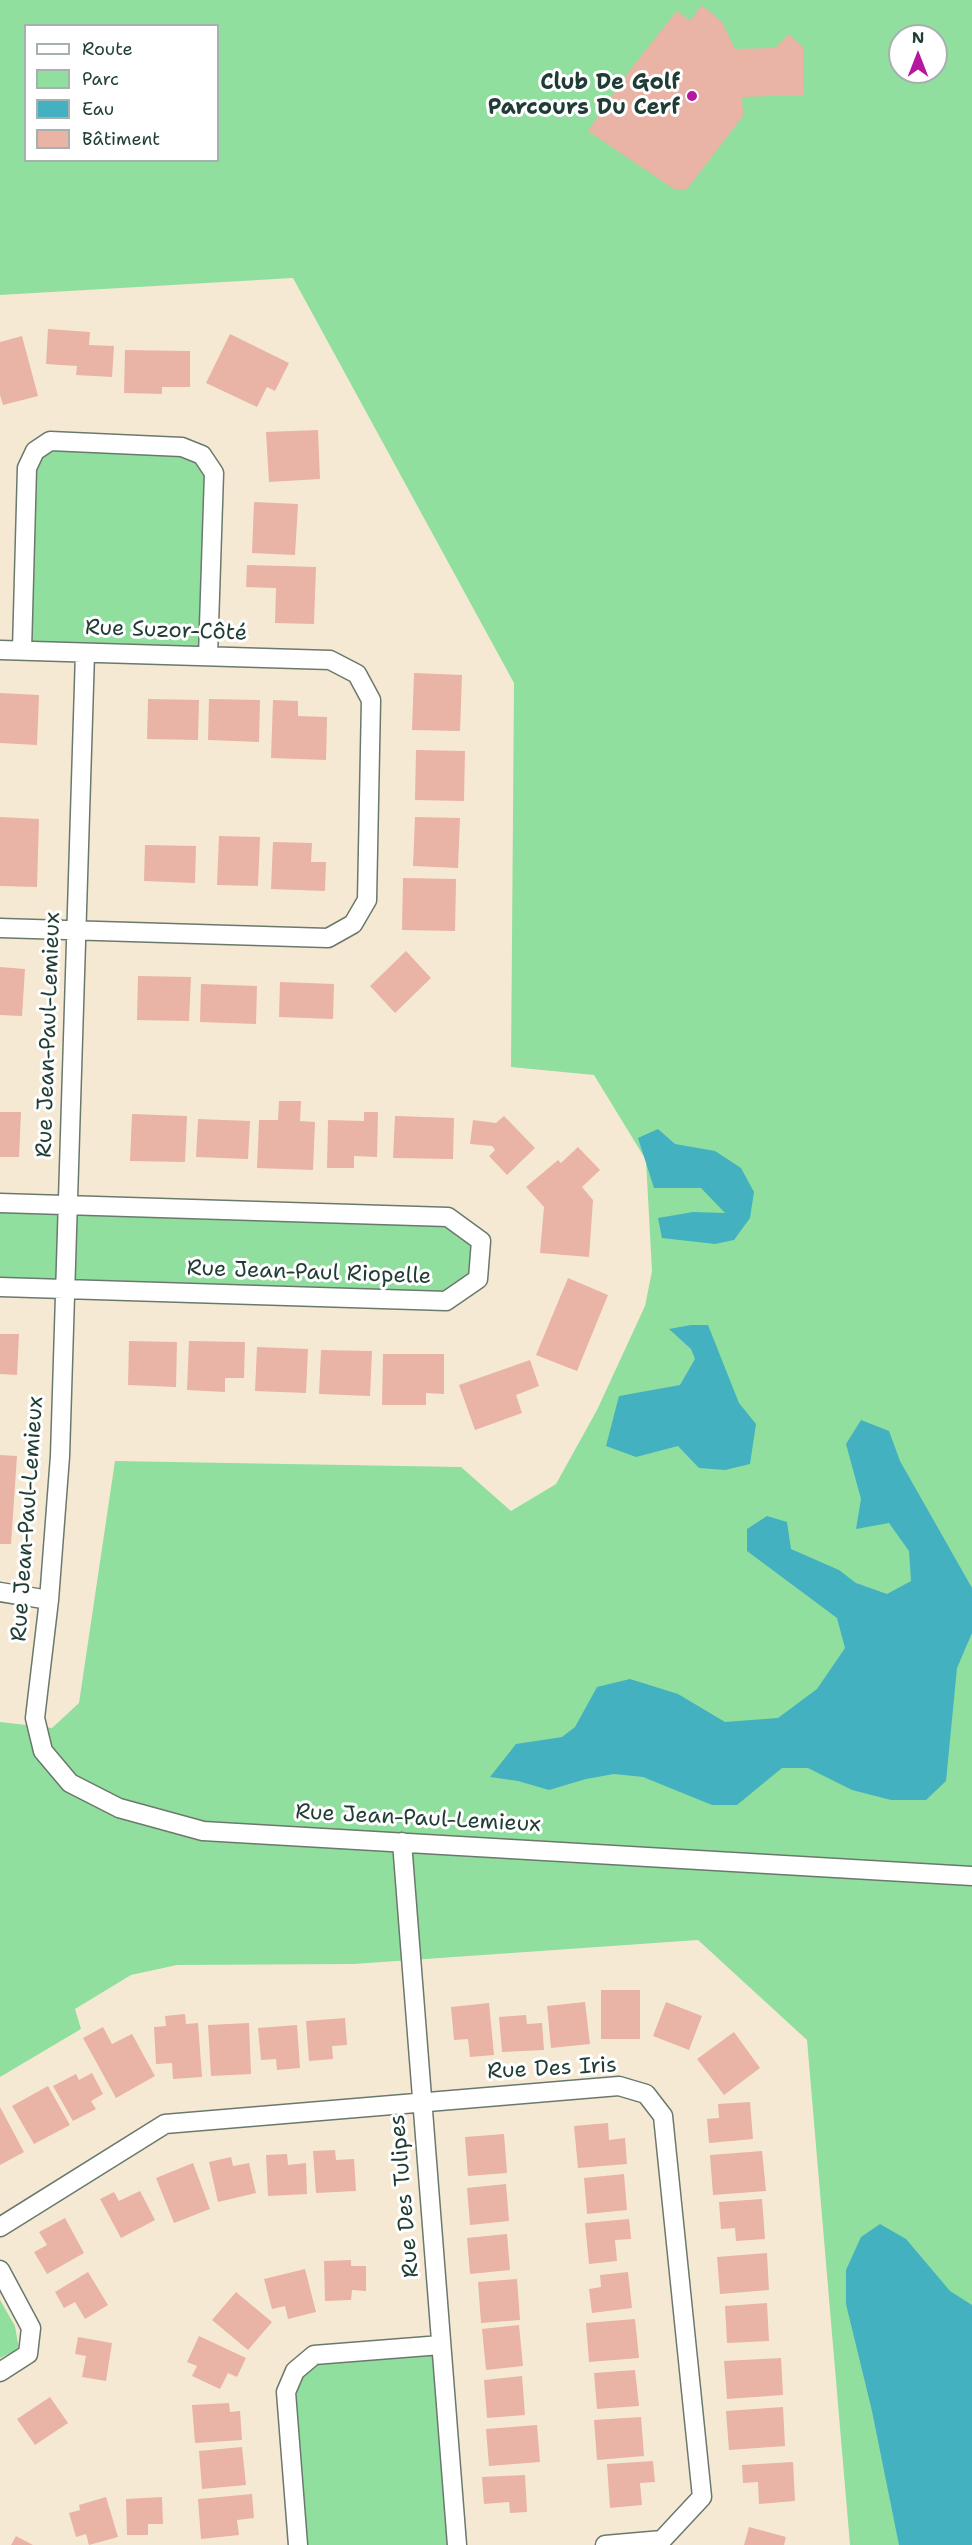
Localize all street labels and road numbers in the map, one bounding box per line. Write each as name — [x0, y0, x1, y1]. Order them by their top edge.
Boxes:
street label: Rue Suzor-Côté — [84, 615, 248, 647]
street label: Rue Jean-Paul-Lemieux — [32, 912, 66, 1158]
street label: Rue Jean-Paul Riopelle — [186, 1256, 432, 1290]
street label: Rue Jean-Paul-Lemieux — [6, 1395, 50, 1643]
street label: Rue Jean-Paul-Lemieux — [295, 1799, 541, 1839]
street label: Rue Des Iris — [487, 2052, 617, 2086]
street label: Rue Des Tulipes — [385, 2113, 425, 2279]

